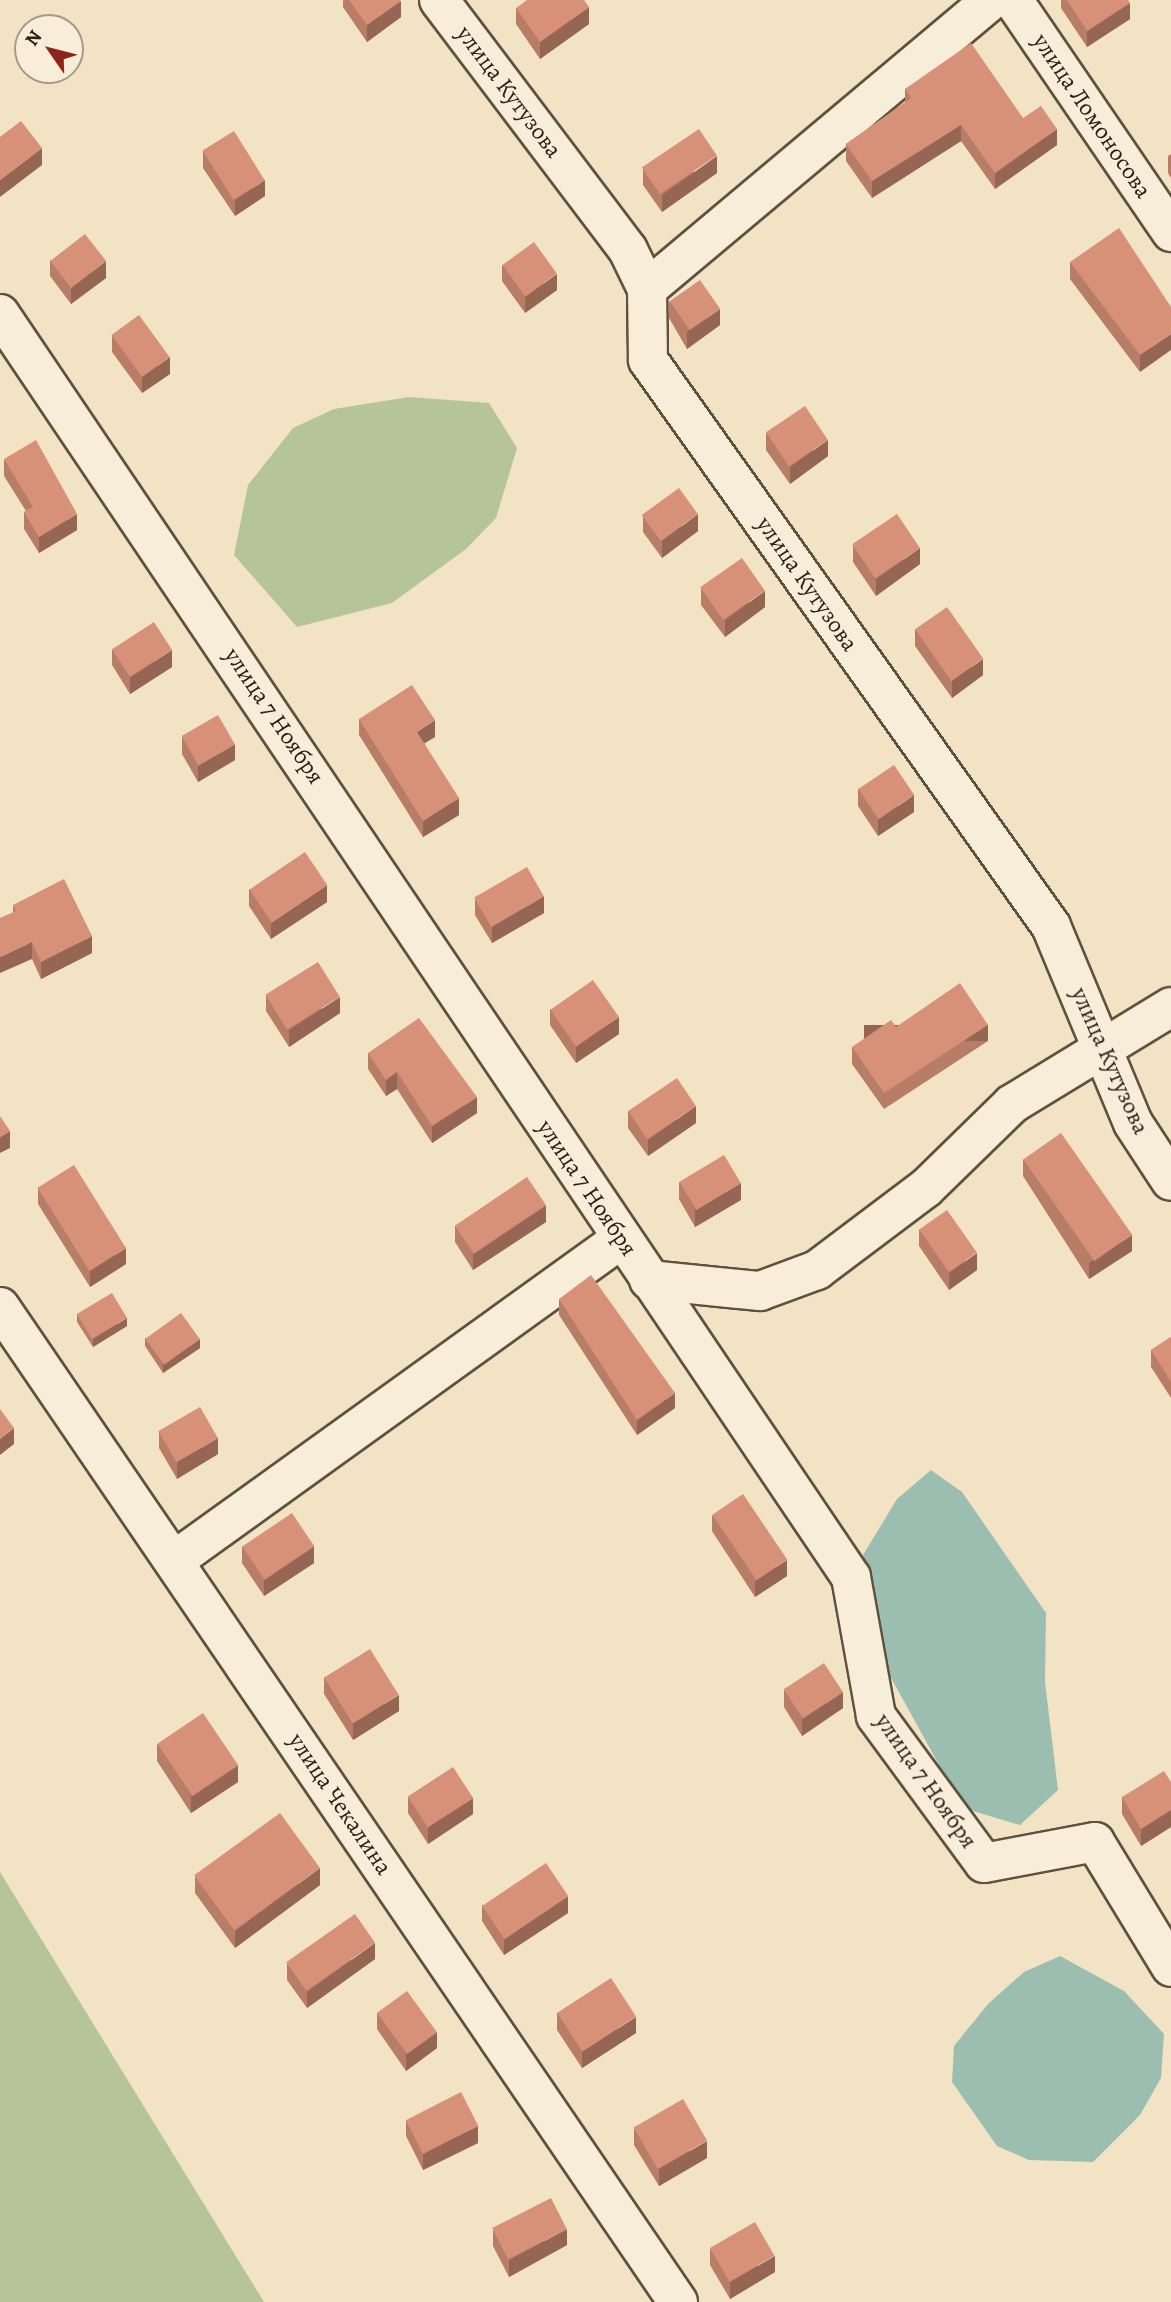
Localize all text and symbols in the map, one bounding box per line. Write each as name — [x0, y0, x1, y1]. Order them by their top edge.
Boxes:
north arrow — [14, 14, 84, 84]
street label: улица Кутузова — [450, 20, 568, 164]
text: N — [19, 25, 48, 51]
street label: улица Ломоносова — [1026, 28, 1158, 204]
street label: улица Кутузова — [750, 511, 864, 657]
street label: улица 7 Ноября — [218, 642, 330, 790]
street label: улица Кутузова — [1065, 983, 1155, 1139]
street label: улица 7 Ноября — [531, 1114, 643, 1262]
street label: улица 7 Ноября — [869, 1708, 983, 1854]
street label: улица Чекалина — [282, 1728, 398, 1880]

